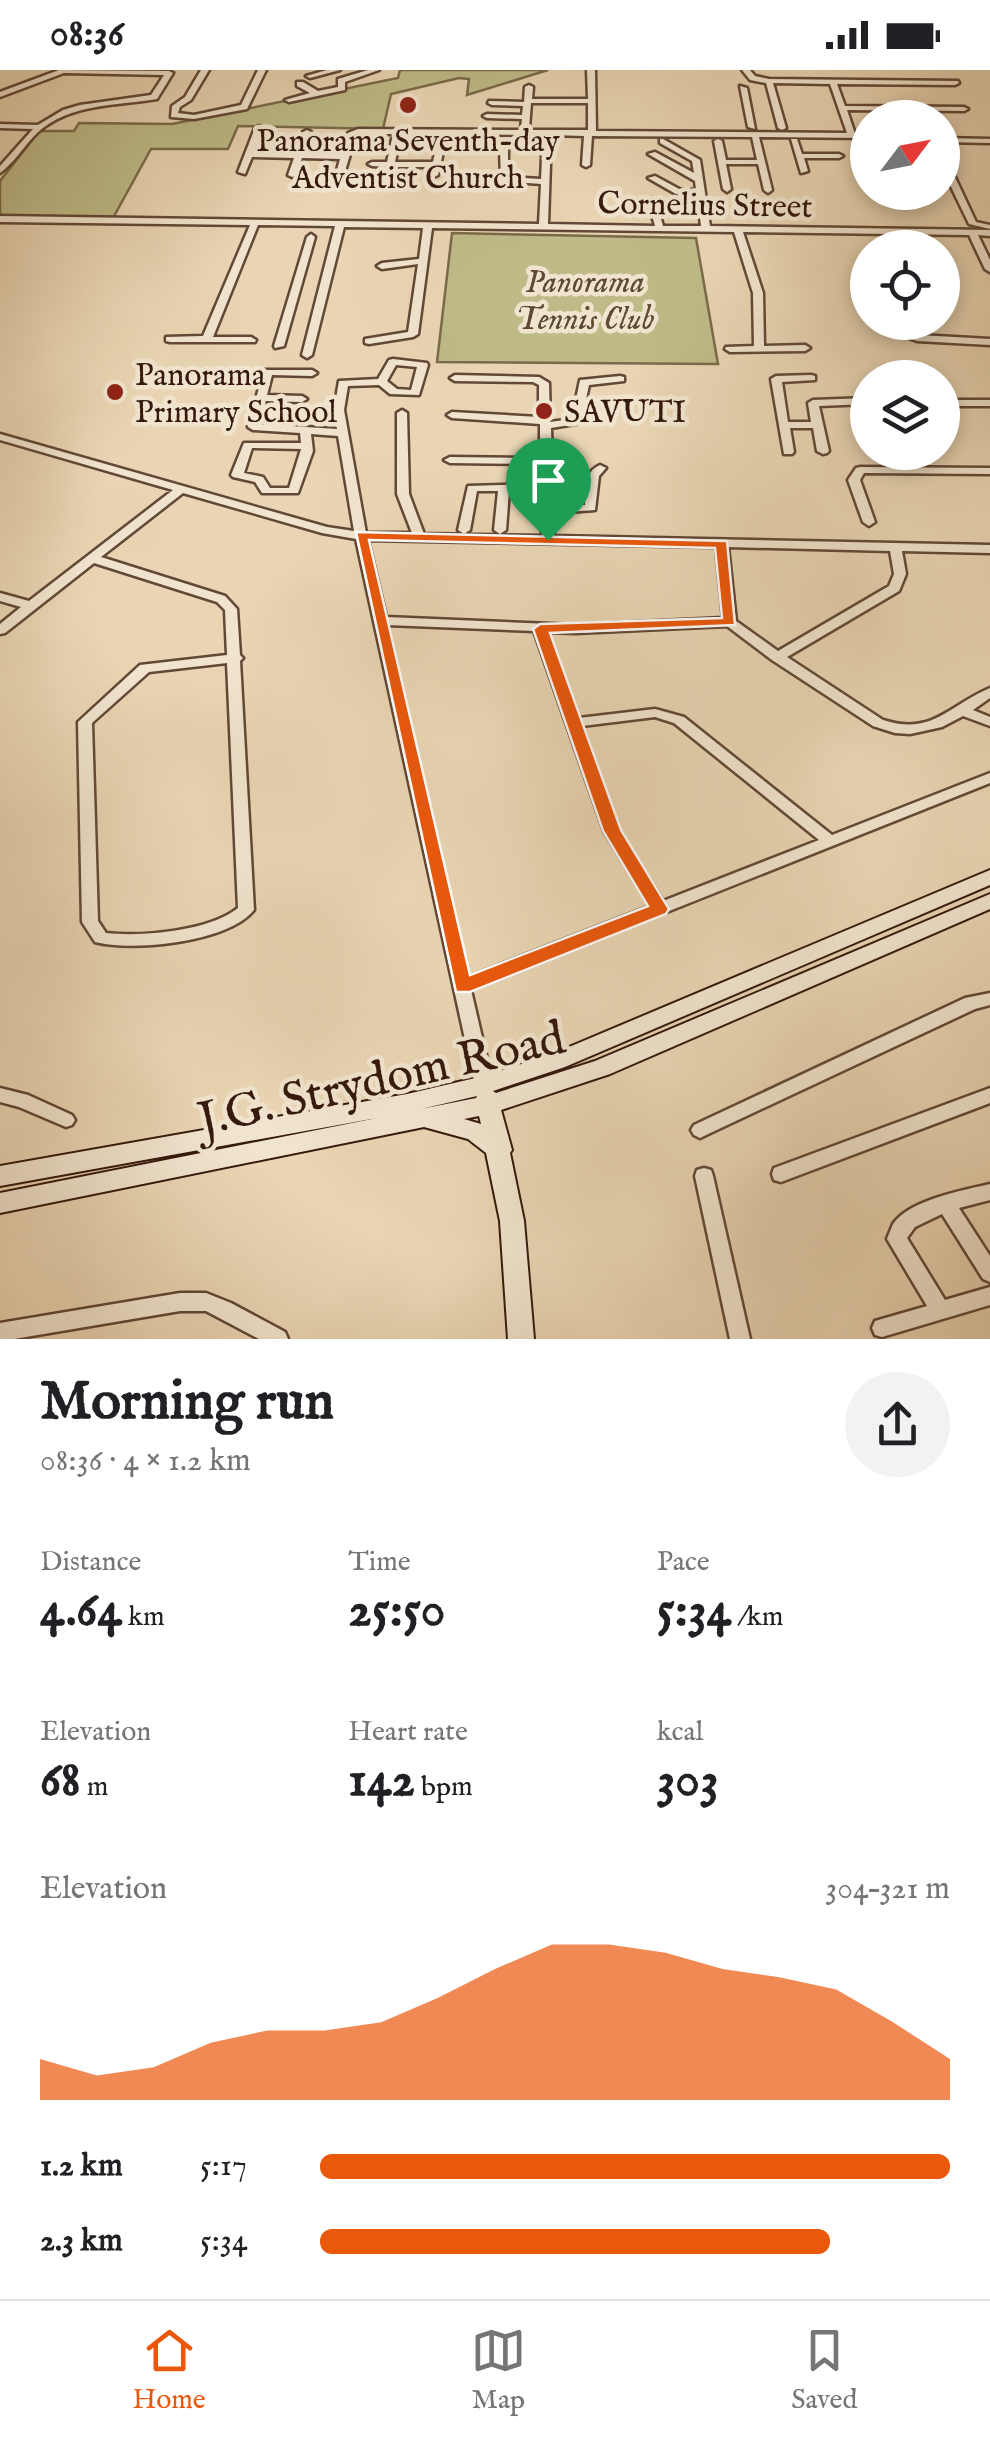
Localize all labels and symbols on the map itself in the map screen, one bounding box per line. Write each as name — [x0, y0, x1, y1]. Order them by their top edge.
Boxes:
marker: Panorama Seventh-day Adventist Church — [397, 94, 419, 116]
north arrow — [850, 100, 960, 210]
place label: Panorama Seventh-day Adventist Church — [256, 122, 560, 200]
street label: Cornelius Street — [597, 184, 813, 229]
park label: Panorama Tennis Club — [516, 263, 655, 341]
place label: Panorama Primary School — [135, 356, 337, 434]
marker: Panorama Primary School — [104, 381, 126, 403]
place label: SAVUTI — [564, 393, 686, 434]
marker: SAVUTI — [533, 400, 555, 422]
pin — [506, 438, 591, 541]
street label: J.G. Strydom Road — [188, 1009, 572, 1153]

